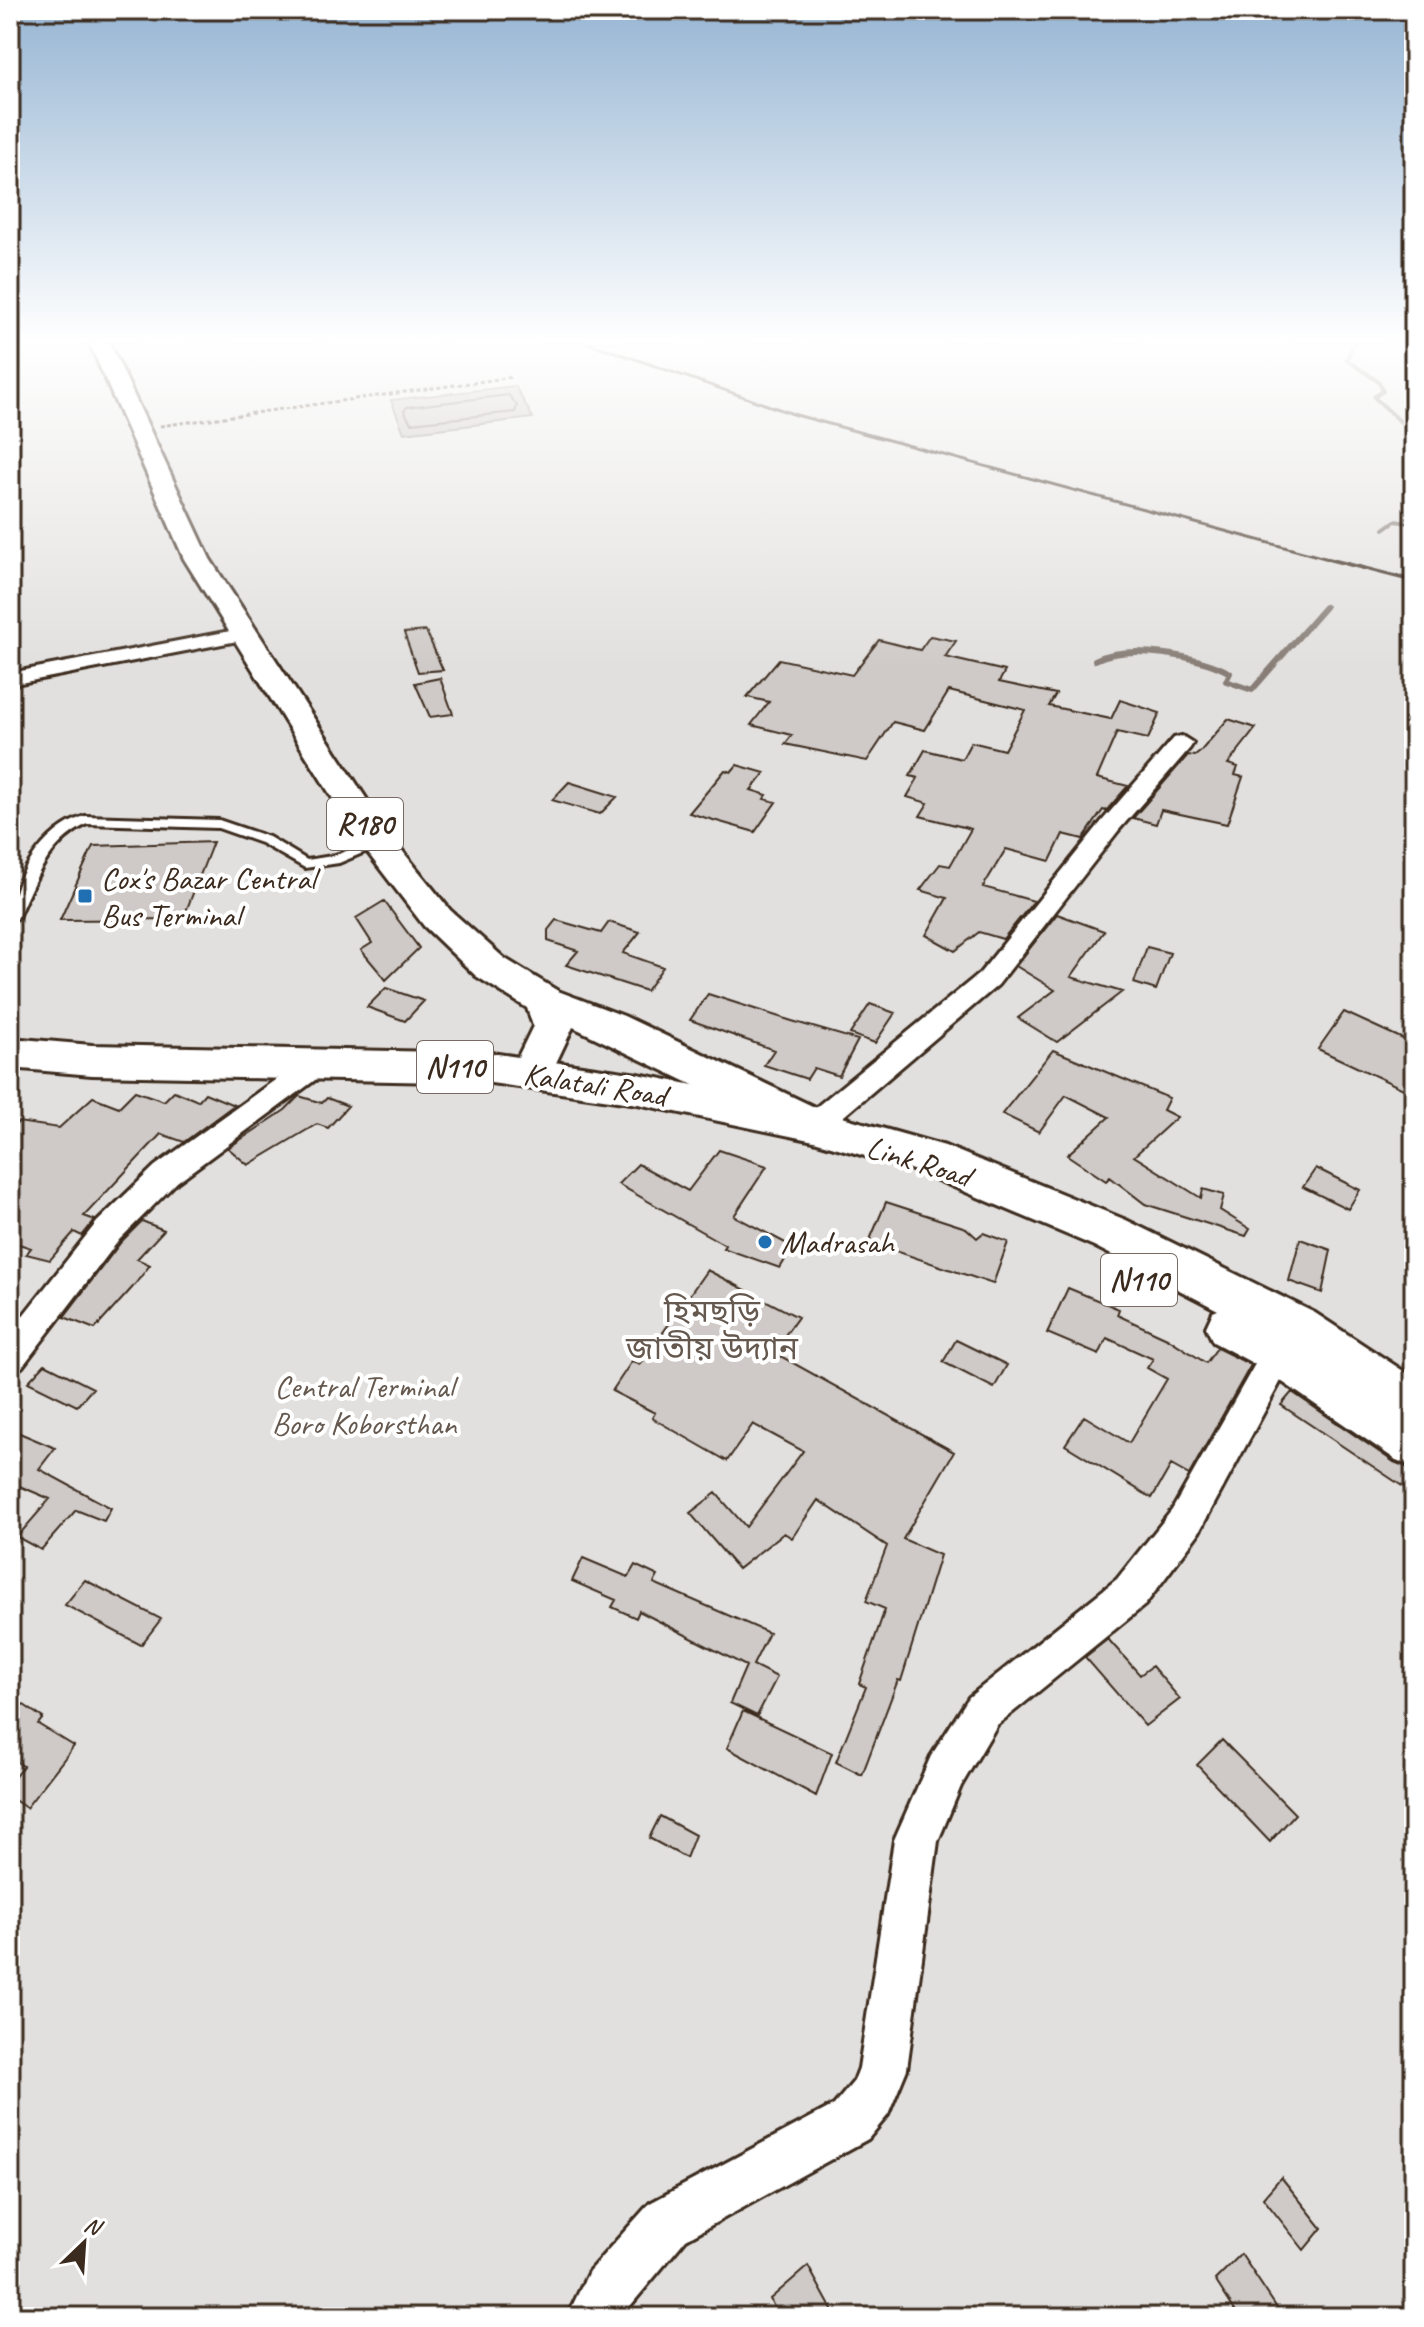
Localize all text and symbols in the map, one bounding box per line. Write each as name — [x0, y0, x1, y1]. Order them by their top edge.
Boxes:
road number: R180 — [327, 798, 403, 850]
place label: Cox's Bazar Central Bus Terminal — [101, 858, 321, 936]
marker: Cox's Bazar Central Bus Terminal — [76, 887, 94, 905]
road number: N110 — [417, 1041, 493, 1093]
street label: Kalatali Road — [521, 1053, 673, 1117]
street label: Link Road — [862, 1126, 980, 1198]
place label: Madrasah — [781, 1222, 896, 1263]
marker: Madrasah — [756, 1233, 774, 1251]
road number: N110 — [1101, 1254, 1177, 1306]
park label: হিমছড়ি জাতীয় উদ্যান — [625, 1291, 799, 1369]
park label: Central Terminal Boro Koborsthan — [272, 1366, 459, 1444]
north arrow — [44, 2203, 124, 2283]
text: N — [80, 2210, 107, 2243]

